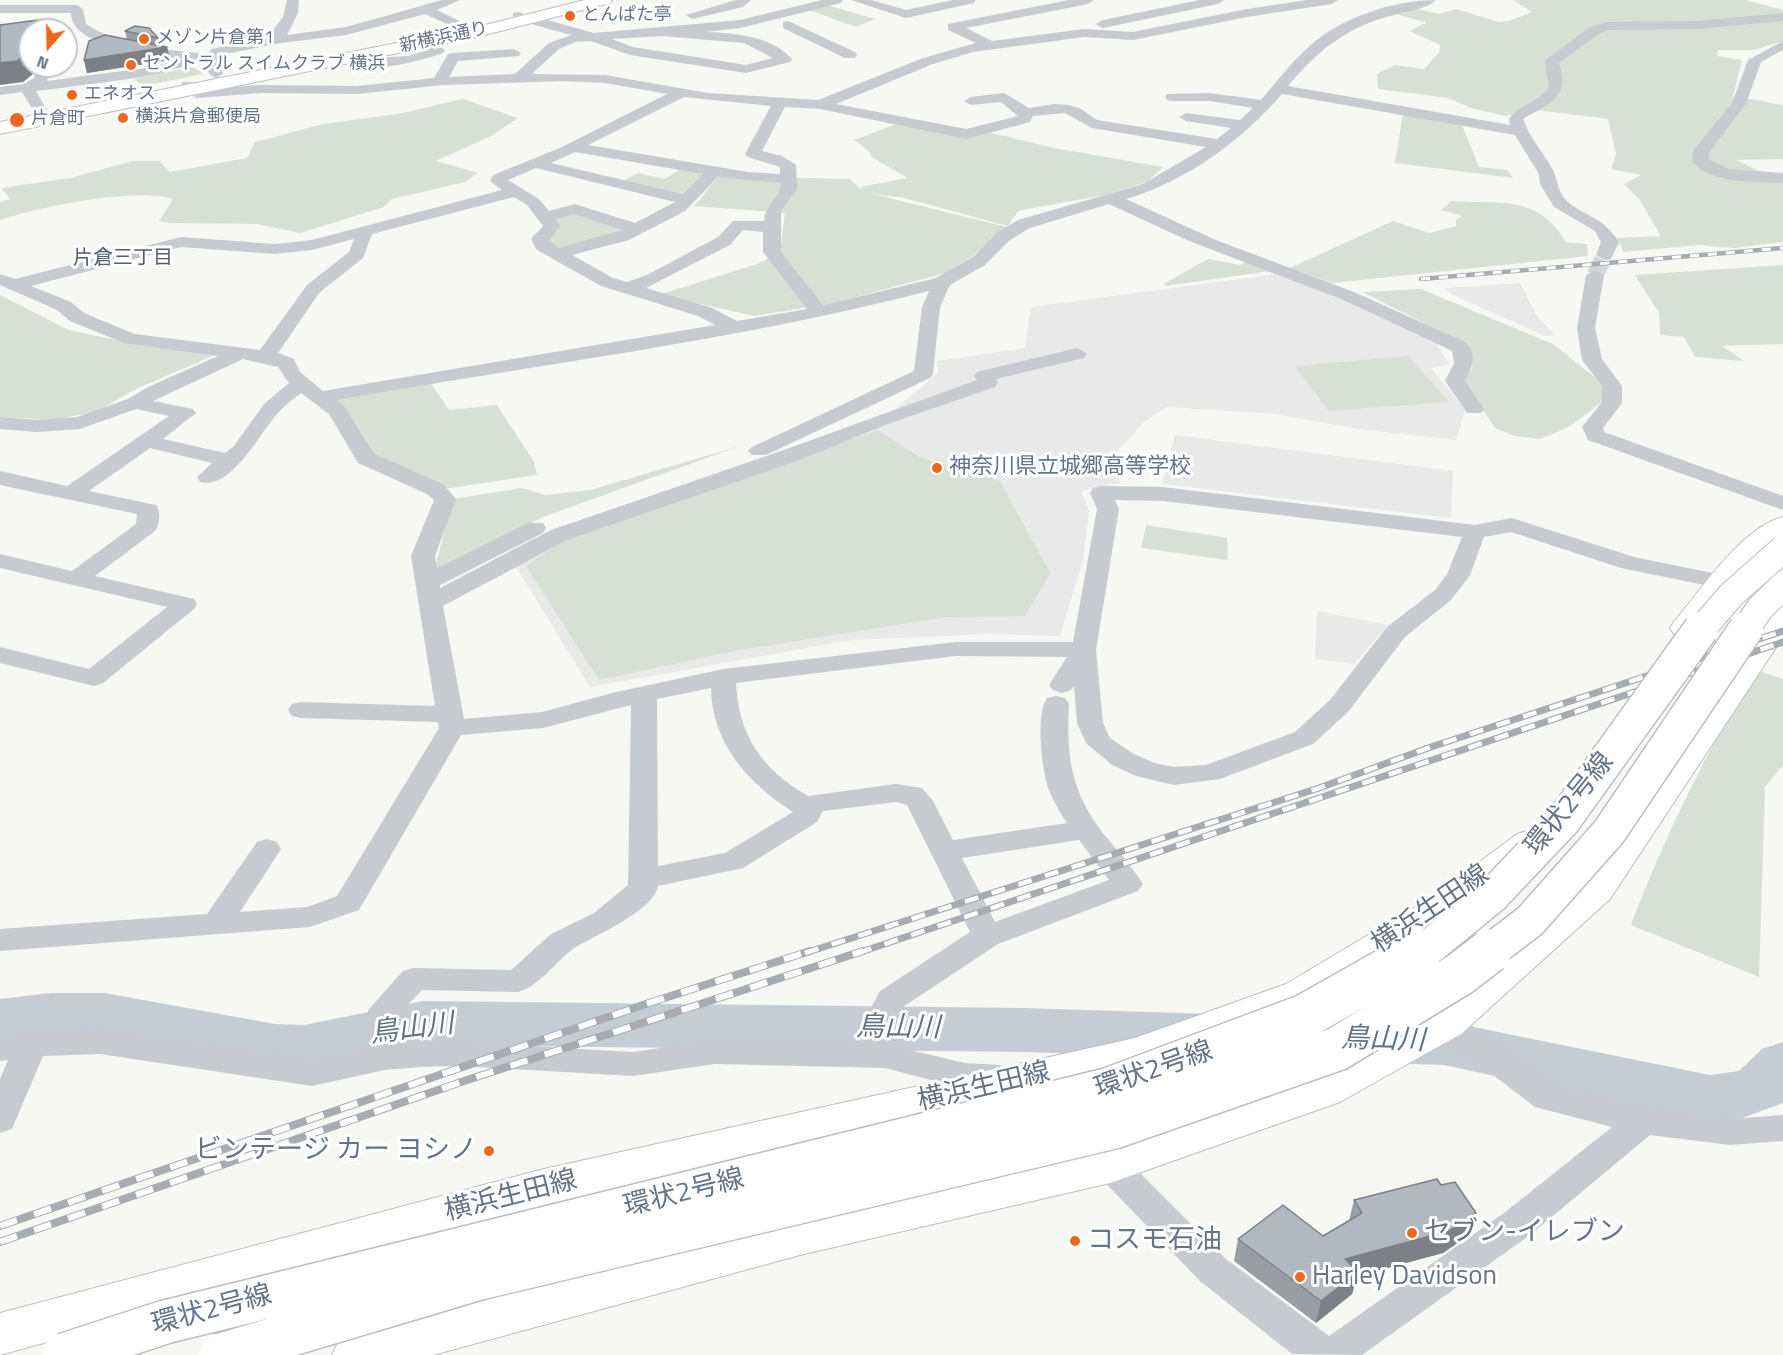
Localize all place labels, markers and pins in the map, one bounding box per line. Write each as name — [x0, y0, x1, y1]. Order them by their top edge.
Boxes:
place label: とんぱた亭 — [582, 5, 672, 27]
marker: とんぱた亭 — [563, 9, 577, 23]
place label: メゾン片倉第1 — [156, 28, 274, 50]
marker: メゾン片倉第1 — [137, 32, 151, 46]
place label: セントラル スイムクラブ 横浜 — [143, 54, 385, 76]
marker: セントラル スイムクラブ 横浜 — [124, 58, 138, 72]
place label: エネオス — [84, 84, 156, 106]
marker: エネオス — [65, 88, 79, 102]
place label: 横浜片倉郵便局 — [135, 107, 261, 129]
place label: 片倉町 — [31, 109, 85, 131]
marker: 片倉町 — [8, 111, 26, 129]
marker: 横浜片倉郵便局 — [116, 111, 130, 125]
place label: 神奈川県立城郷高等学校 — [949, 455, 1191, 481]
marker: 神奈川県立城郷高等学校 — [930, 461, 944, 475]
place label: ビンテージ カー ヨシノ — [195, 1135, 477, 1167]
marker: ビンテージ カー ヨシノ — [482, 1144, 496, 1158]
place label: セブン-イレブン — [1424, 1217, 1625, 1249]
place label: コスモ石油 — [1087, 1225, 1222, 1257]
marker: セブン-イレブン — [1405, 1226, 1419, 1240]
marker: コスモ石油 — [1068, 1234, 1082, 1248]
place label: Harley Davidson — [1312, 1261, 1497, 1293]
marker: Harley Davidson — [1293, 1270, 1307, 1284]

